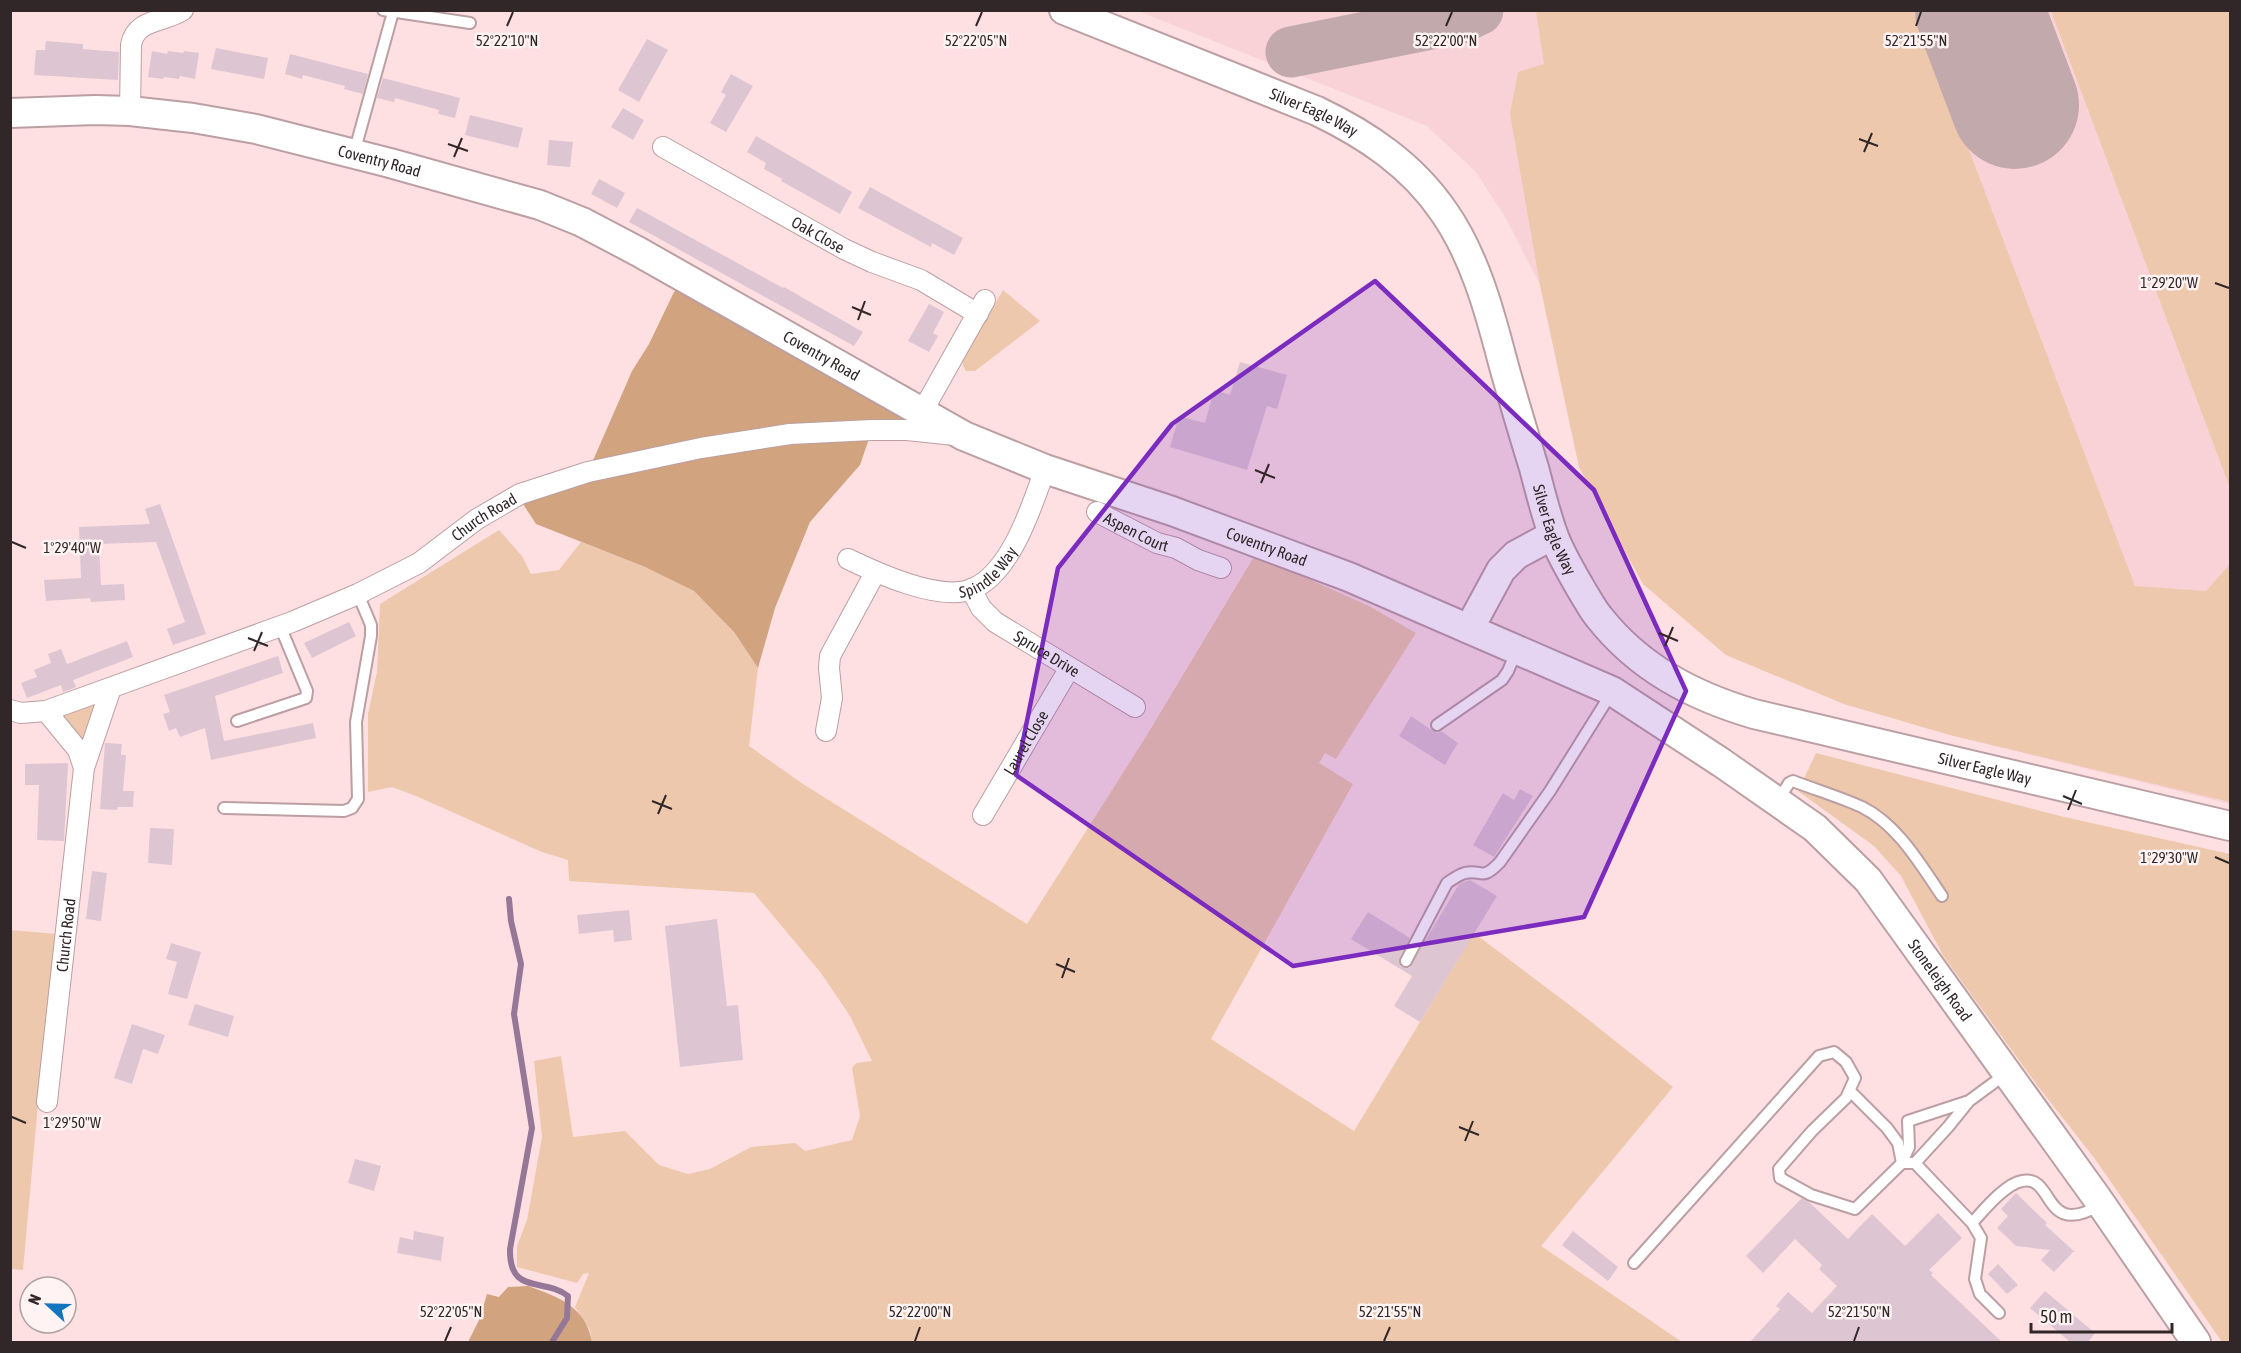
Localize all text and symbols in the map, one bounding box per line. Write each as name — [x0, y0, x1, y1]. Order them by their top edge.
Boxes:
text: 52°22'10"N — [476, 32, 538, 49]
text: 52°22'05"N — [945, 32, 1007, 49]
text: 52°22'00"N — [1415, 32, 1477, 49]
text: 52°21'55"N — [1885, 32, 1947, 49]
street label: Silver Eagle Way — [1267, 84, 1362, 141]
street label: Coventry Road — [336, 141, 423, 180]
street label: Oak Close — [788, 212, 848, 256]
text: 1°29'20"W — [2140, 274, 2198, 291]
street label: Coventry Road — [780, 327, 863, 384]
street label: Silver Eagle Way — [1530, 483, 1580, 579]
street label: Church Road — [448, 489, 520, 544]
street label: Aspen Court — [1101, 508, 1171, 555]
street label: Coventry Road — [1224, 523, 1310, 570]
text: 1°29'40"W — [43, 539, 101, 556]
street label: Spindle Way — [958, 543, 1021, 601]
street label: Spruce Drive — [1011, 627, 1083, 680]
street label: Laurel Close — [1000, 707, 1052, 778]
street label: Silver Eagle Way — [1937, 749, 2034, 789]
text: 1°29'30"W — [2140, 849, 2198, 866]
street label: Church Road — [52, 897, 79, 973]
street label: Stoneleigh Road — [1905, 936, 1976, 1024]
text: 1°29'50"W — [43, 1114, 101, 1131]
north arrow — [18, 1275, 78, 1335]
text: N — [24, 1292, 44, 1307]
scale bar — [2031, 1296, 2172, 1334]
text: 52°22'05"N — [420, 1303, 482, 1320]
text: 52°22'00"N — [889, 1303, 951, 1320]
text: 52°21'55"N — [1359, 1303, 1421, 1320]
text: 52°21'50"N — [1828, 1303, 1890, 1320]
text: 50 m — [2040, 1306, 2072, 1327]

